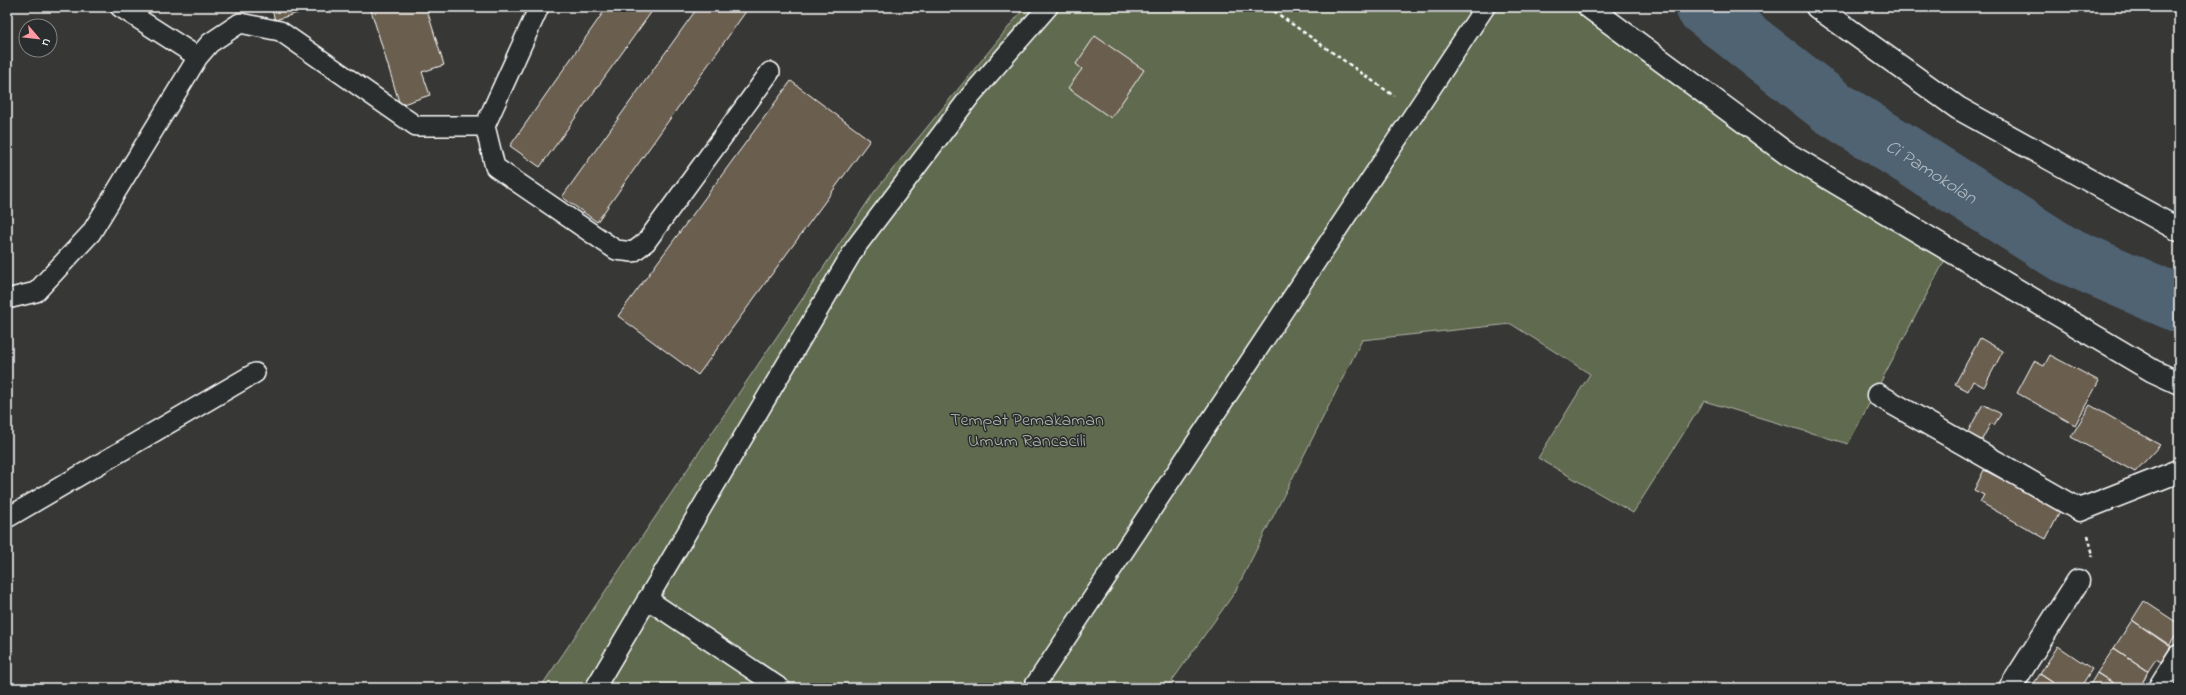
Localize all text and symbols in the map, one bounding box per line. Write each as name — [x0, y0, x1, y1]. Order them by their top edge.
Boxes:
north arrow — [18, 18, 58, 58]
text: U — [37, 35, 55, 49]
water label: Ci Pamokolan — [1880, 134, 1982, 212]
park label: Tempat Pemakaman Umum Rancacili — [950, 408, 1104, 455]

